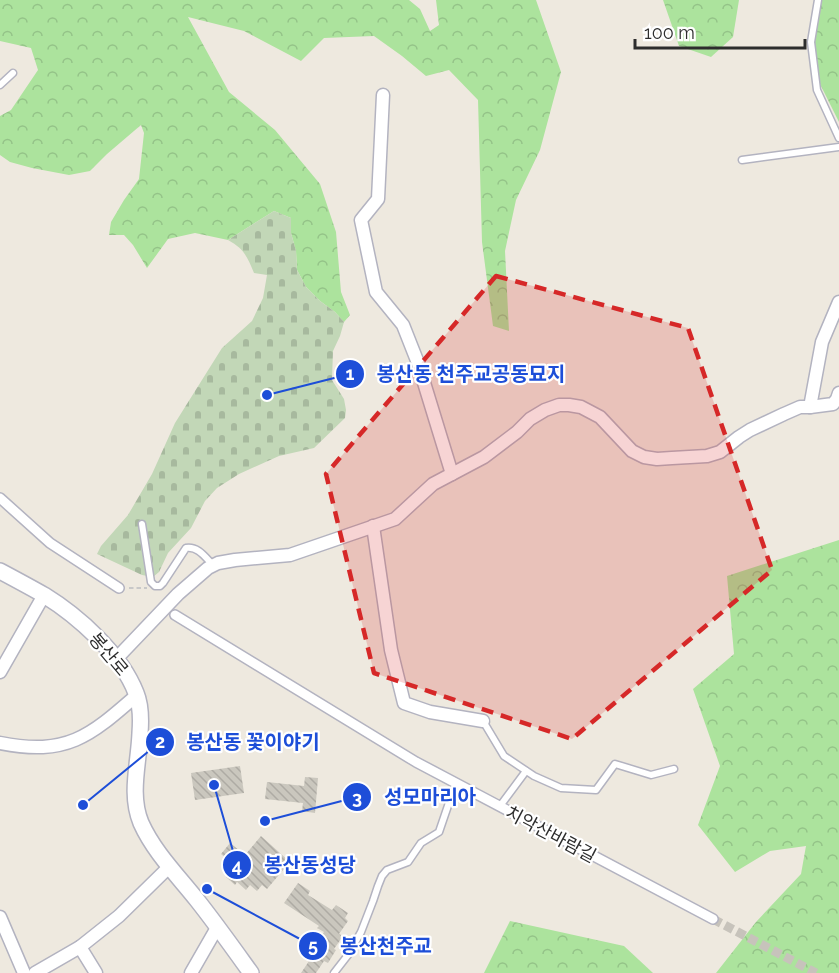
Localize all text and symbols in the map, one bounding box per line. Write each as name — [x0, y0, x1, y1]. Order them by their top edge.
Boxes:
scale bar — [635, 12, 804, 50]
text: 100 m — [644, 22, 695, 43]
callout: 봉산동 천주교공동묘지 — [335, 355, 578, 393]
text: 봉산동 천주교공동묘지 — [377, 362, 565, 386]
text: 1 — [346, 363, 355, 384]
street label: 봉산로 — [85, 628, 133, 680]
callout: 봉산동 꽃이야기 — [145, 723, 332, 761]
text: 봉산동 꽃이야기 — [186, 730, 320, 754]
text: 2 — [155, 731, 165, 752]
callout: 성모마리아 — [342, 778, 488, 816]
text: 성모마리아 — [384, 785, 477, 809]
text: 3 — [352, 787, 362, 808]
street label: 치악산바람길 — [502, 801, 600, 867]
callout: 봉산동성당 — [222, 846, 368, 884]
text: 봉산동성당 — [264, 853, 356, 877]
text: 4 — [232, 855, 242, 876]
callout: 봉산천주교 — [298, 927, 444, 965]
text: 봉산천주교 — [340, 934, 432, 958]
text: 5 — [308, 935, 318, 956]

